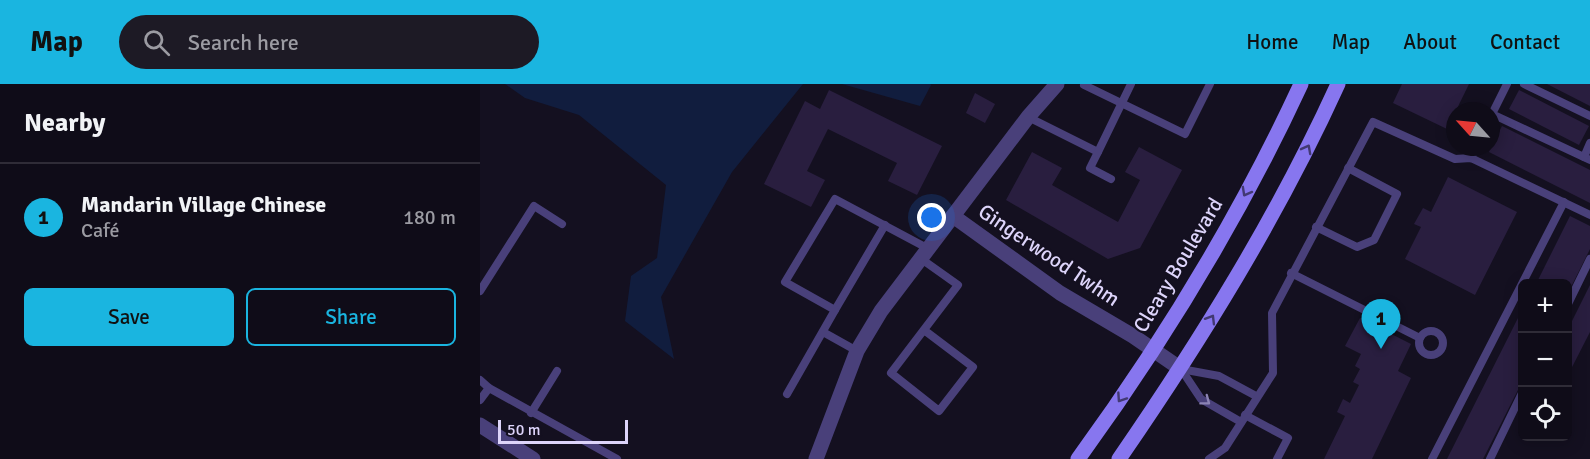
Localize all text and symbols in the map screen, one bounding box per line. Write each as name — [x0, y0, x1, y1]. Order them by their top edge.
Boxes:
search box — [119, 15, 539, 69]
text: Map — [30, 25, 83, 59]
icon: search — [140, 26, 173, 59]
text: Search here — [188, 29, 299, 56]
text: Home — [1246, 29, 1299, 55]
text: Map — [1332, 29, 1370, 55]
text: About — [1403, 29, 1457, 55]
text: Contact — [1490, 29, 1560, 55]
north arrow — [1446, 102, 1500, 156]
text: Nearby — [24, 107, 105, 139]
one-way arrow — [1299, 144, 1311, 155]
one-way arrow — [1242, 186, 1253, 196]
text: Mandarin Village Chinese — [81, 191, 326, 218]
street label: Cleary Boulevard — [1128, 193, 1228, 337]
street label: Gingerwood Twhm — [973, 198, 1125, 312]
your location — [917, 203, 946, 232]
text: 1 — [38, 205, 49, 230]
text: 180 m — [403, 205, 456, 230]
text: Café — [81, 218, 120, 243]
map controls — [1518, 279, 1572, 441]
button: + — [1518, 279, 1572, 333]
button: Save — [24, 288, 234, 346]
button: Share — [246, 288, 456, 346]
pin: 1 — [1362, 300, 1400, 349]
one-way arrow — [1204, 315, 1216, 325]
button: − — [1518, 333, 1572, 387]
button: locate — [1518, 387, 1572, 441]
one-way arrow — [1116, 392, 1128, 402]
one-way arrow — [1199, 394, 1210, 405]
scale bar — [498, 417, 628, 444]
text: 50 m — [507, 420, 541, 440]

